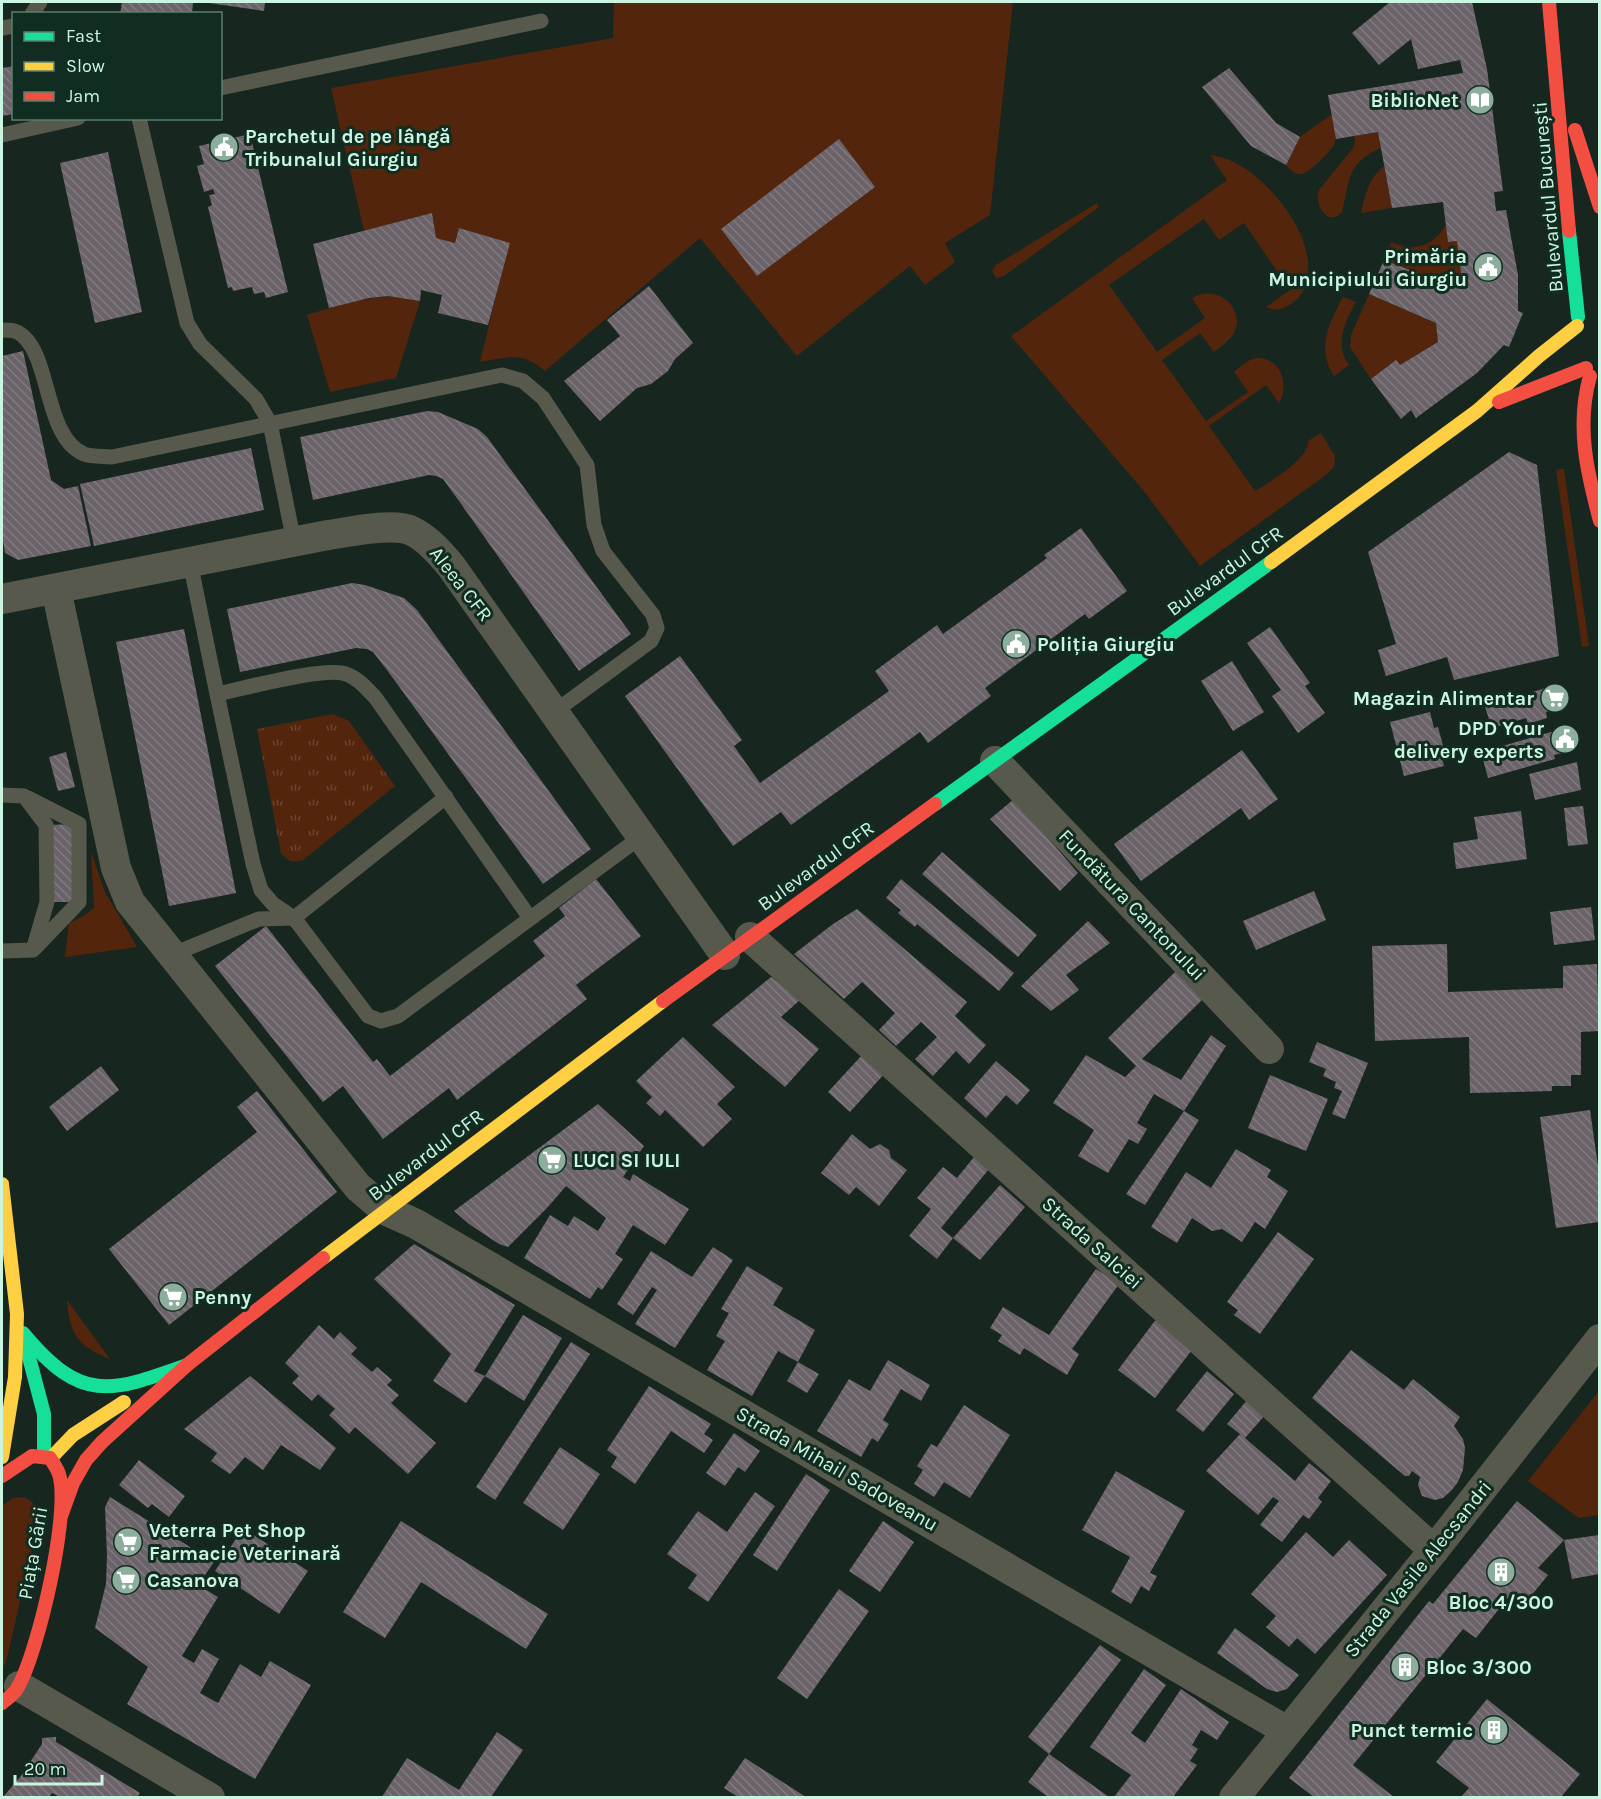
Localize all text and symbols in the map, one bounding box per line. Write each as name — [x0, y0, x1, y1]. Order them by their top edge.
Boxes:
legend — [12, 12, 222, 120]
text: Fast — [66, 25, 101, 47]
text: Slow — [66, 55, 105, 77]
library icon: BiblioNet — [1464, 84, 1496, 116]
text: Jam — [66, 85, 100, 107]
place label: BiblioNet — [1370, 89, 1459, 112]
street label: Bulevardul București — [1528, 101, 1568, 293]
place label: Parchetul de pe lângă Tribunalul Giurgiu — [245, 125, 451, 171]
public building icon: Parchetul de pe lângă Tribunalul Giurgiu — [208, 131, 240, 163]
place label: Primăria Municipiului Giurgiu — [1268, 245, 1467, 291]
public building icon: Primăria Municipiului Giurgiu — [1472, 251, 1504, 283]
street label: Bulevardul CFR — [1162, 521, 1288, 621]
street label: Aleea CFR — [425, 542, 497, 626]
public building icon: Poliția Giurgiu — [1000, 628, 1032, 660]
place label: Poliția Giurgiu — [1037, 633, 1175, 656]
supermarket icon: Magazin Alimentar — [1539, 682, 1571, 714]
place label: Magazin Alimentar — [1353, 687, 1534, 710]
place label: DPD Your delivery experts — [1394, 717, 1544, 763]
public building icon: DPD Your delivery experts — [1549, 723, 1581, 755]
street label: Bulevardul CFR — [753, 816, 879, 916]
street label: Fundătura Cantonului — [1054, 825, 1210, 985]
street label: Bulevardul CFR — [364, 1104, 488, 1206]
supermarket icon: LUCI SI IULI — [536, 1144, 568, 1176]
place label: LUCI SI IULI — [573, 1149, 680, 1172]
street label: Strada Salciei — [1037, 1192, 1147, 1294]
supermarket icon: Penny — [157, 1281, 189, 1313]
place label: Penny — [194, 1286, 251, 1309]
street label: Strada Mihail Sadoveanu — [732, 1402, 942, 1536]
street label: Strada Vasile Alecsandri — [1340, 1476, 1496, 1662]
street label: Piața Gării — [13, 1505, 53, 1601]
place label: Veterra Pet Shop Farmacie Veterinară — [149, 1519, 341, 1565]
supermarket icon: Veterra Pet Shop Farmacie Veterinară — [112, 1526, 144, 1558]
building icon: Bloc 4/300 — [1485, 1556, 1517, 1588]
supermarket icon: Casanova — [110, 1564, 142, 1596]
place label: Casanova — [147, 1569, 239, 1592]
place label: Bloc 4/300 — [1448, 1591, 1554, 1614]
building icon: Bloc 3/300 — [1389, 1651, 1421, 1683]
place label: Bloc 3/300 — [1426, 1656, 1532, 1679]
building icon: Punct termic — [1478, 1714, 1510, 1746]
place label: Punct termic — [1350, 1719, 1473, 1742]
scale bar — [15, 1748, 102, 1786]
text: 20 m — [24, 1758, 66, 1780]

